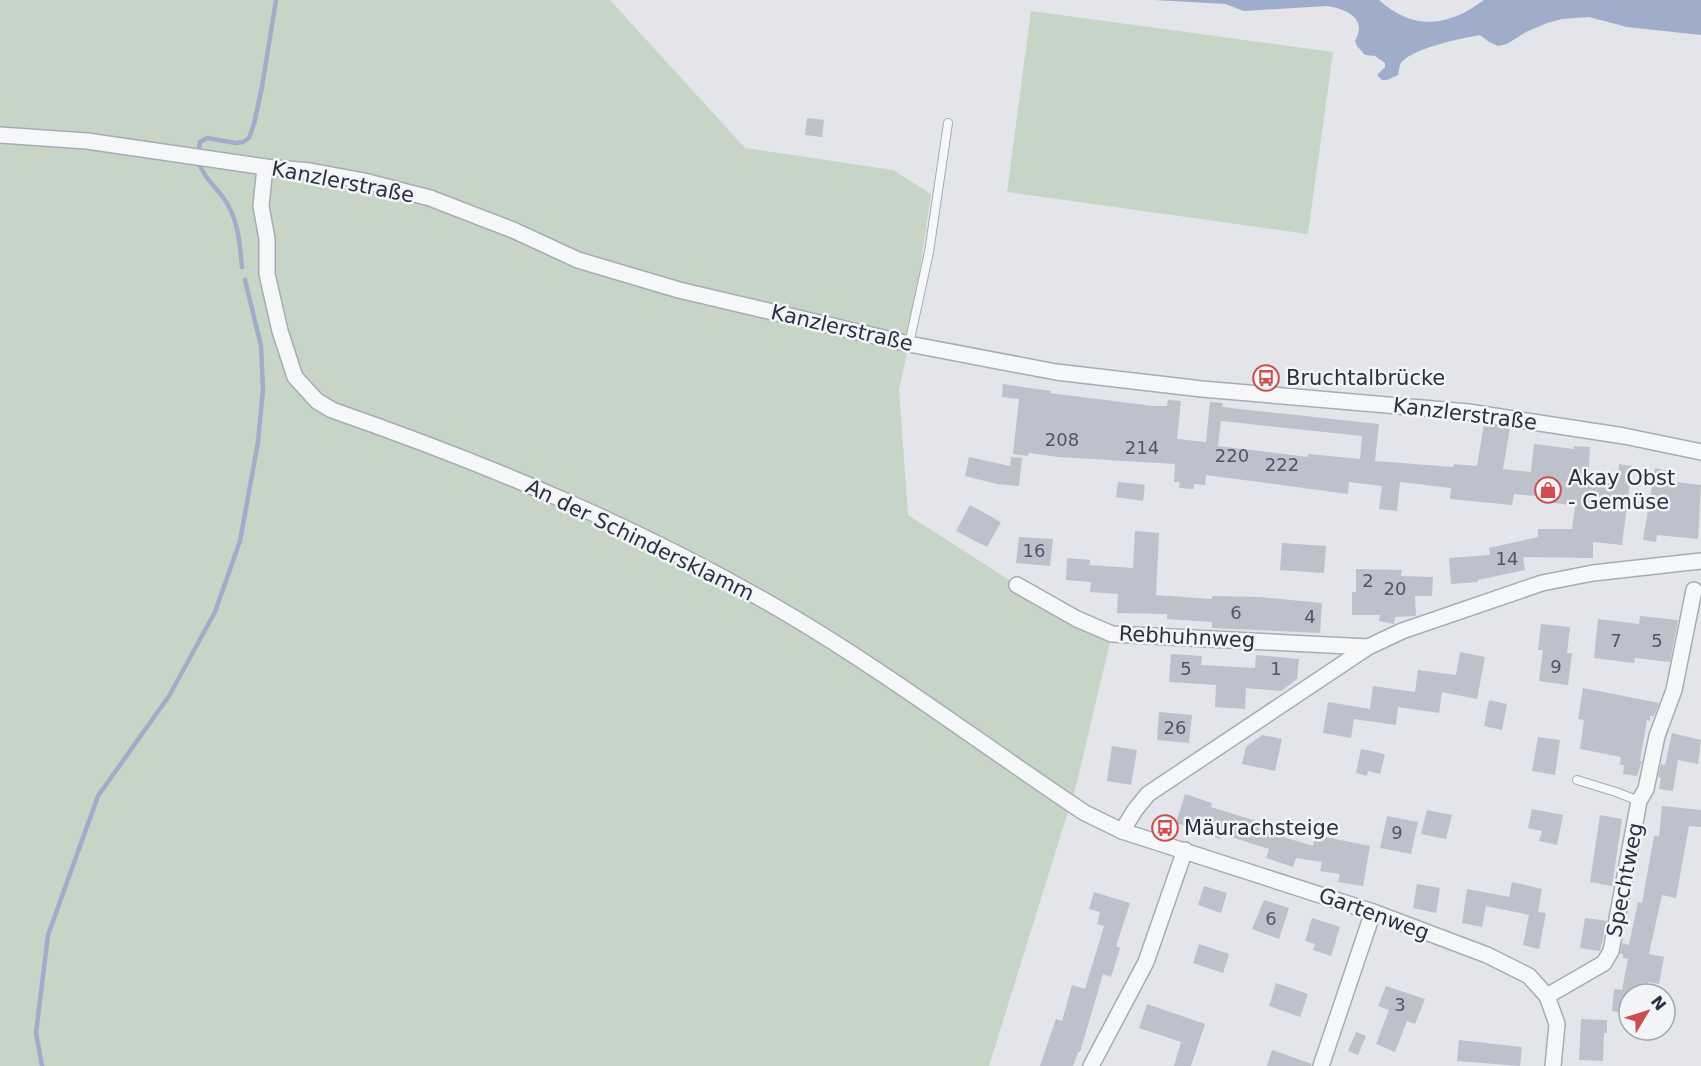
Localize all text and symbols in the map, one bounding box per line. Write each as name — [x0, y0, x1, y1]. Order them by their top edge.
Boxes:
street label: Kanzlerstraße — [270, 156, 416, 208]
street label: Kanzlerstraße — [769, 300, 915, 356]
bus stop icon: Bruchtalbrücke — [1251, 363, 1281, 393]
place label: Bruchtalbrücke — [1286, 366, 1445, 390]
street label: Kanzlerstraße — [1392, 393, 1538, 435]
house number: 208 — [1045, 429, 1079, 450]
house number: 214 — [1125, 437, 1159, 458]
house number: 220 — [1215, 445, 1249, 466]
house number: 222 — [1265, 454, 1299, 475]
place label: Akay Obst - Gemüse — [1568, 466, 1675, 514]
street label: An der Schindersklamm — [522, 474, 758, 606]
shop icon: Akay Obst - Gemüse — [1533, 475, 1563, 505]
house number: 16 — [1023, 540, 1045, 561]
house number: 14 — [1496, 548, 1518, 569]
house number: 2 — [1362, 570, 1374, 591]
house number: 20 — [1384, 578, 1406, 599]
house number: 6 — [1230, 602, 1242, 623]
house number: 4 — [1304, 606, 1316, 627]
street label: Rebhuhnweg — [1118, 621, 1256, 653]
house number: 7 — [1610, 630, 1622, 651]
house number: 5 — [1651, 630, 1663, 651]
house number: 9 — [1550, 656, 1562, 677]
house number: 5 — [1180, 658, 1192, 679]
house number: 1 — [1270, 658, 1282, 679]
house number: 26 — [1164, 717, 1186, 738]
bus stop icon: Mäurachsteige — [1150, 813, 1180, 843]
place label: Mäurachsteige — [1184, 816, 1339, 840]
street label: Spechtweg — [1602, 821, 1648, 939]
house number: 9 — [1391, 822, 1403, 843]
street label: Gartenweg — [1316, 883, 1432, 945]
house number: 6 — [1265, 908, 1277, 929]
north arrow — [1617, 982, 1677, 1042]
text: N — [1647, 992, 1670, 1014]
house number: 3 — [1394, 994, 1406, 1015]

